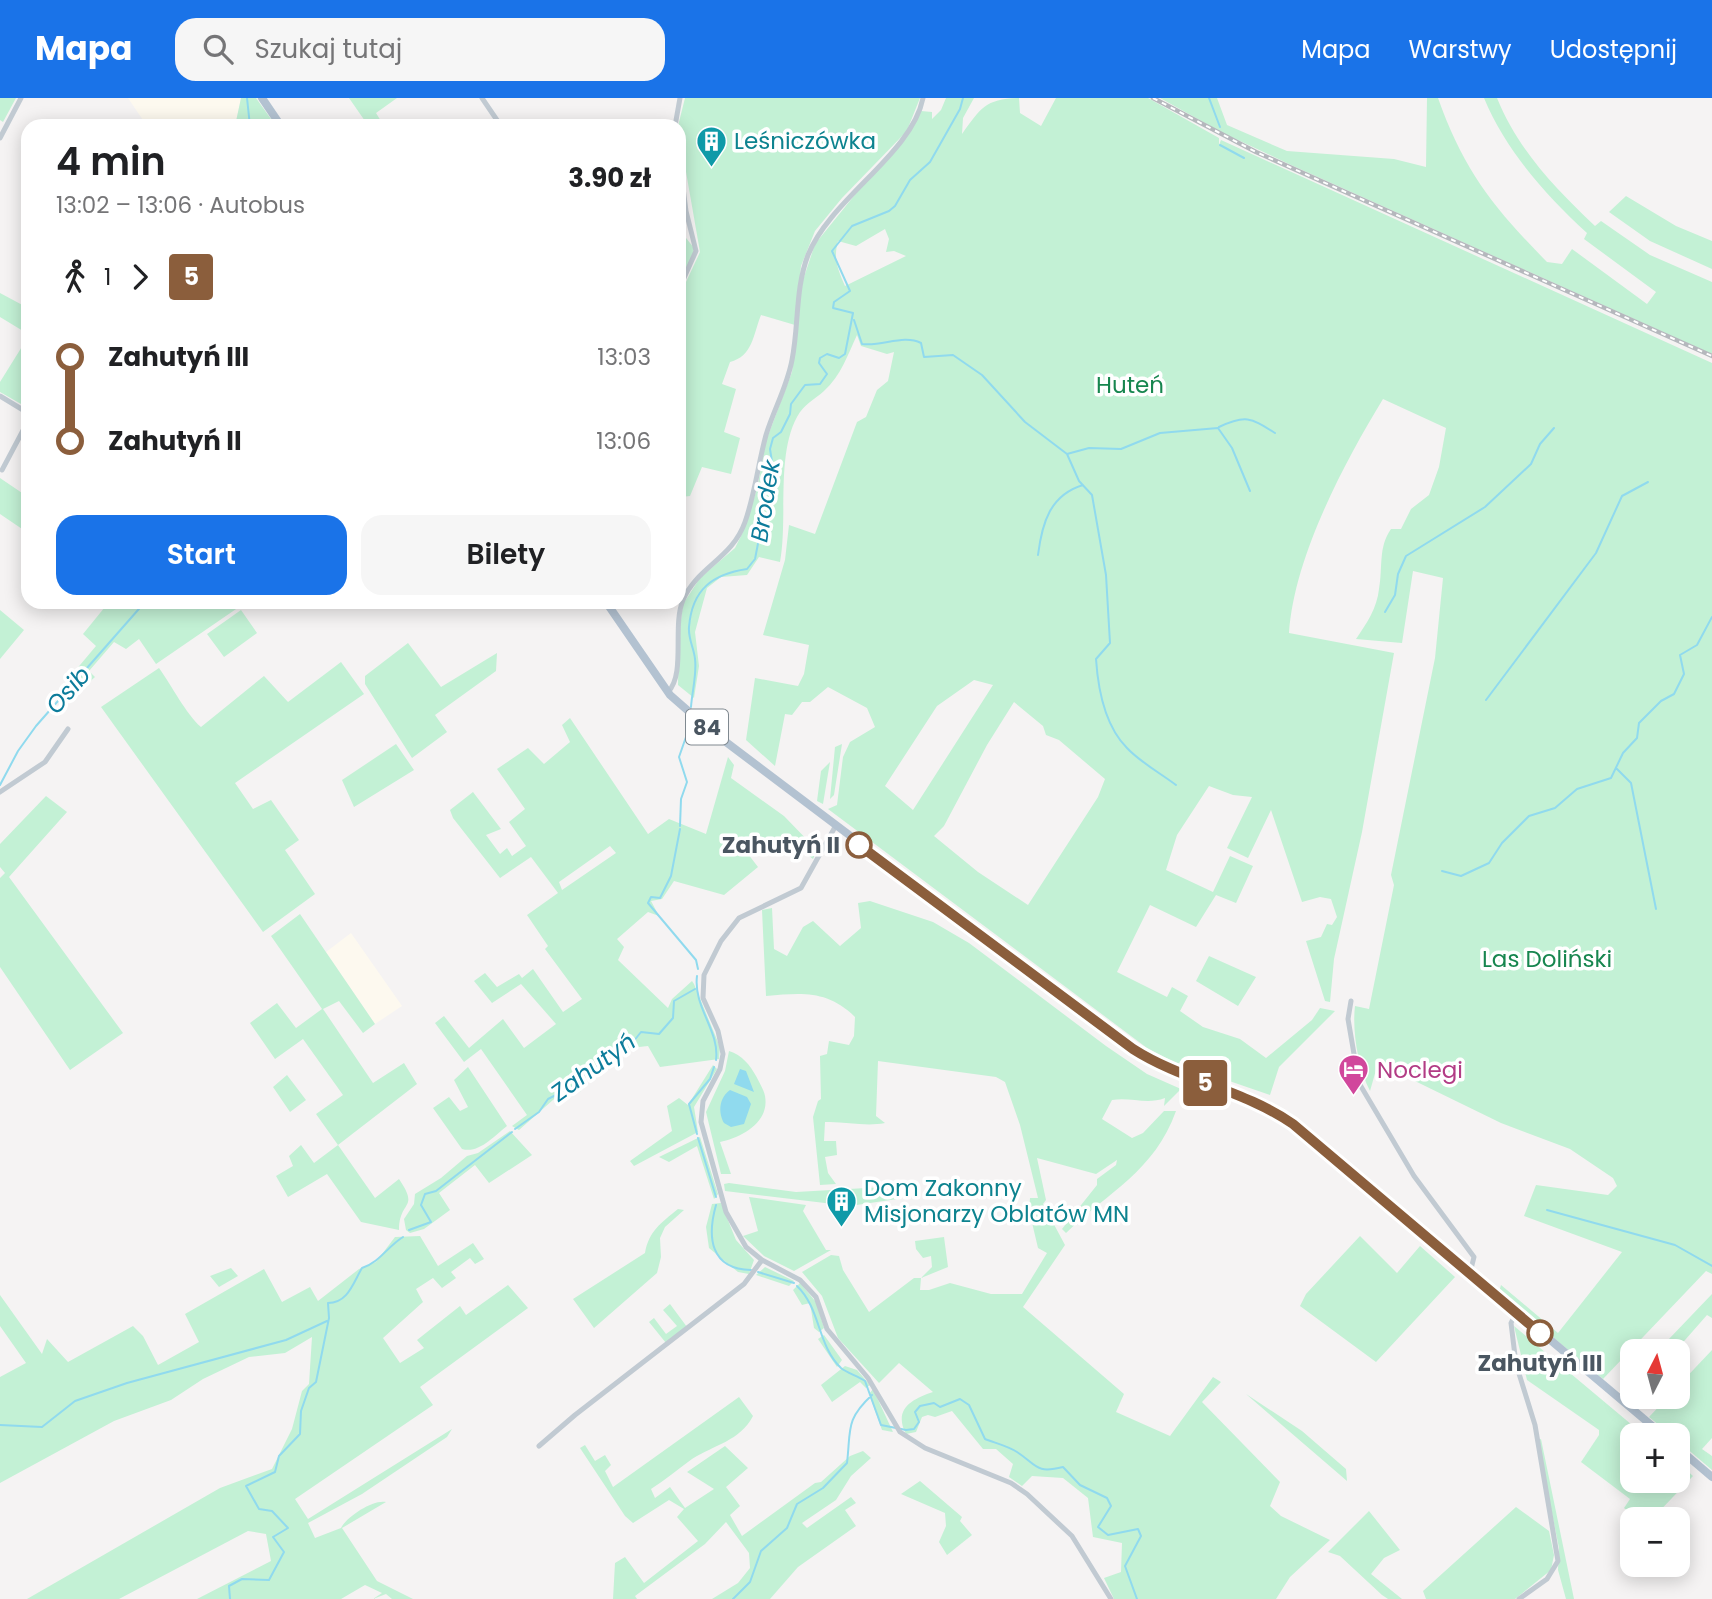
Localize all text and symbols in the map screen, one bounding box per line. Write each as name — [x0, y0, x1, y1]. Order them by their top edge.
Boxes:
search box — [175, 18, 665, 81]
text: Mapa — [35, 25, 133, 72]
icon: search — [199, 30, 237, 68]
text: Szukaj tutaj — [255, 31, 402, 67]
text: Mapa — [1301, 33, 1371, 66]
text: Warstwy — [1409, 33, 1512, 66]
text: Udostępnij — [1550, 33, 1677, 66]
building icon: Leśniczówka — [694, 124, 728, 168]
place label: Leśniczówka — [734, 125, 876, 157]
text: 4 min — [56, 135, 166, 188]
text: 3.90 zł — [568, 160, 651, 196]
text: 13:02 – 13:06 · Autobus — [56, 189, 305, 221]
icon: walk — [56, 258, 94, 296]
icon: forward — [121, 258, 159, 296]
text: 5 — [183, 260, 199, 293]
text: 1 — [104, 261, 111, 293]
text: Zahutyń III — [108, 339, 249, 375]
text: 13:03 — [597, 341, 651, 373]
park label: Huteń — [1096, 369, 1164, 401]
text: Zahutyń II — [108, 423, 242, 459]
text: 13:06 — [596, 425, 651, 457]
water label: Brodek — [742, 456, 788, 544]
button: Start — [56, 515, 347, 595]
button: Bilety — [361, 515, 651, 595]
water label: Osib — [38, 659, 98, 721]
road number: 84 — [686, 710, 728, 744]
place label: Zahutyń II — [722, 829, 840, 861]
marker: Zahutyń II — [846, 832, 872, 858]
park label: Las Doliński — [1482, 943, 1612, 975]
water label: Zahutyń — [543, 1025, 642, 1110]
hotel icon: Noclegi — [1337, 1053, 1371, 1097]
place label: Noclegi — [1377, 1054, 1463, 1086]
line badge: 5 — [1182, 1060, 1228, 1106]
text: 5 — [1197, 1066, 1213, 1099]
place label: Dom Zakonny Misjonarzy Oblatów MN — [864, 1172, 1129, 1230]
building icon: Dom Zakonny Misjonarzy Oblatów MN — [824, 1184, 858, 1228]
marker: Zahutyń III — [1527, 1320, 1553, 1346]
north arrow — [1620, 1339, 1690, 1409]
map controls — [1620, 1339, 1690, 1577]
place label: Zahutyń III — [1478, 1347, 1602, 1379]
button: + — [1620, 1423, 1690, 1493]
button: − — [1620, 1507, 1690, 1577]

